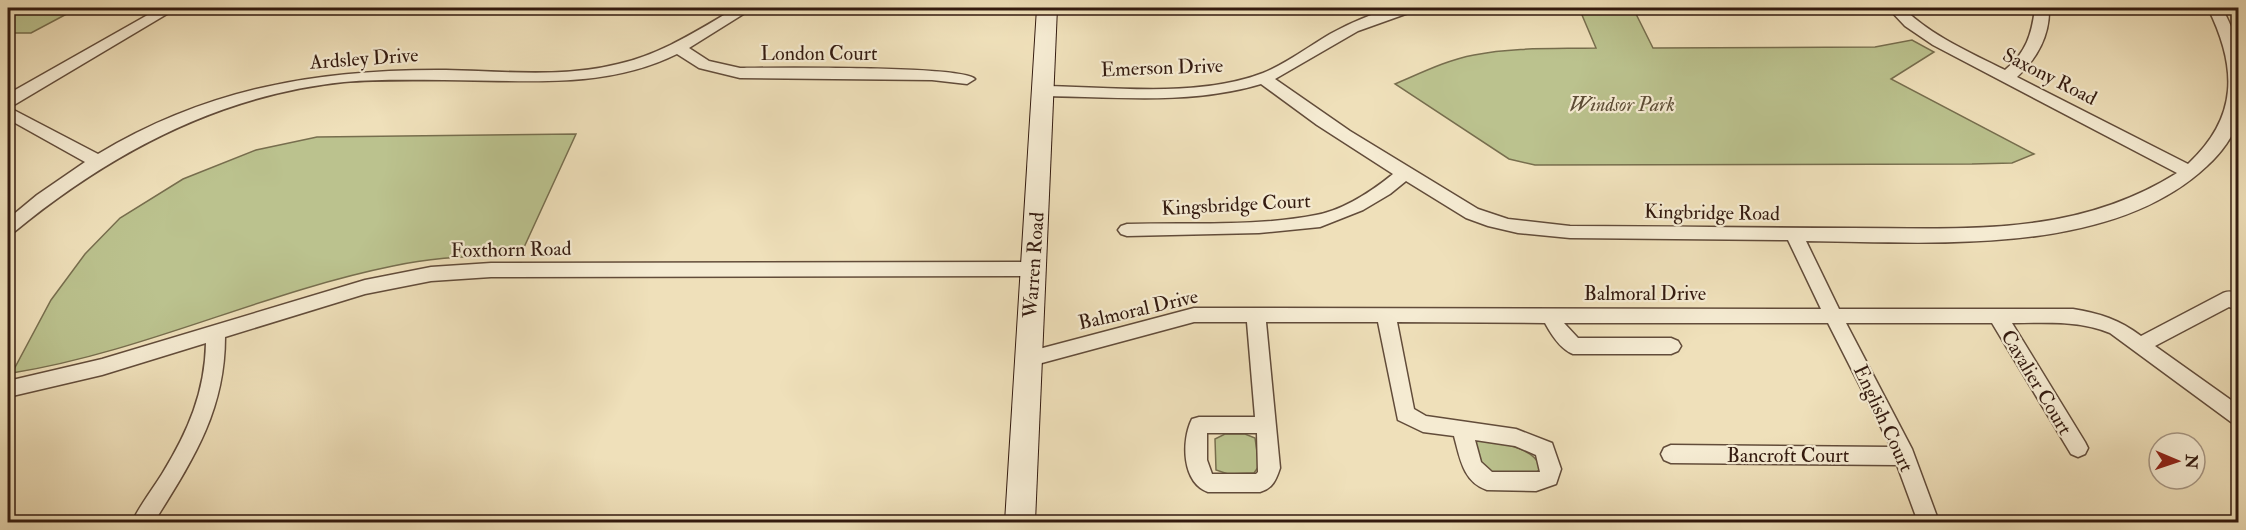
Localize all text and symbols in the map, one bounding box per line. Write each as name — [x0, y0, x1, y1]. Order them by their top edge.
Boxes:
street label: London Court — [760, 41, 878, 66]
street label: Ardsley Drive — [308, 42, 419, 75]
street label: Saxony Road — [1998, 42, 2101, 111]
street label: Emerson Drive — [1100, 53, 1224, 82]
park label: Windsor Park — [1569, 92, 1675, 117]
street label: Kingsbridge Court — [1161, 188, 1312, 221]
street label: Kingbridge Road — [1644, 199, 1780, 226]
street label: Warren Road — [1017, 211, 1050, 320]
street label: Foxthorn Road — [450, 236, 572, 263]
street label: Balmoral Drive — [1584, 281, 1706, 306]
street label: Balmoral Drive — [1076, 284, 1201, 335]
street label: Cavalier Court — [1995, 325, 2078, 440]
street label: English Court — [1848, 361, 1919, 476]
north arrow — [2147, 431, 2207, 491]
street label: Bancroft Court — [1727, 443, 1850, 468]
text: N — [2181, 453, 2201, 470]

